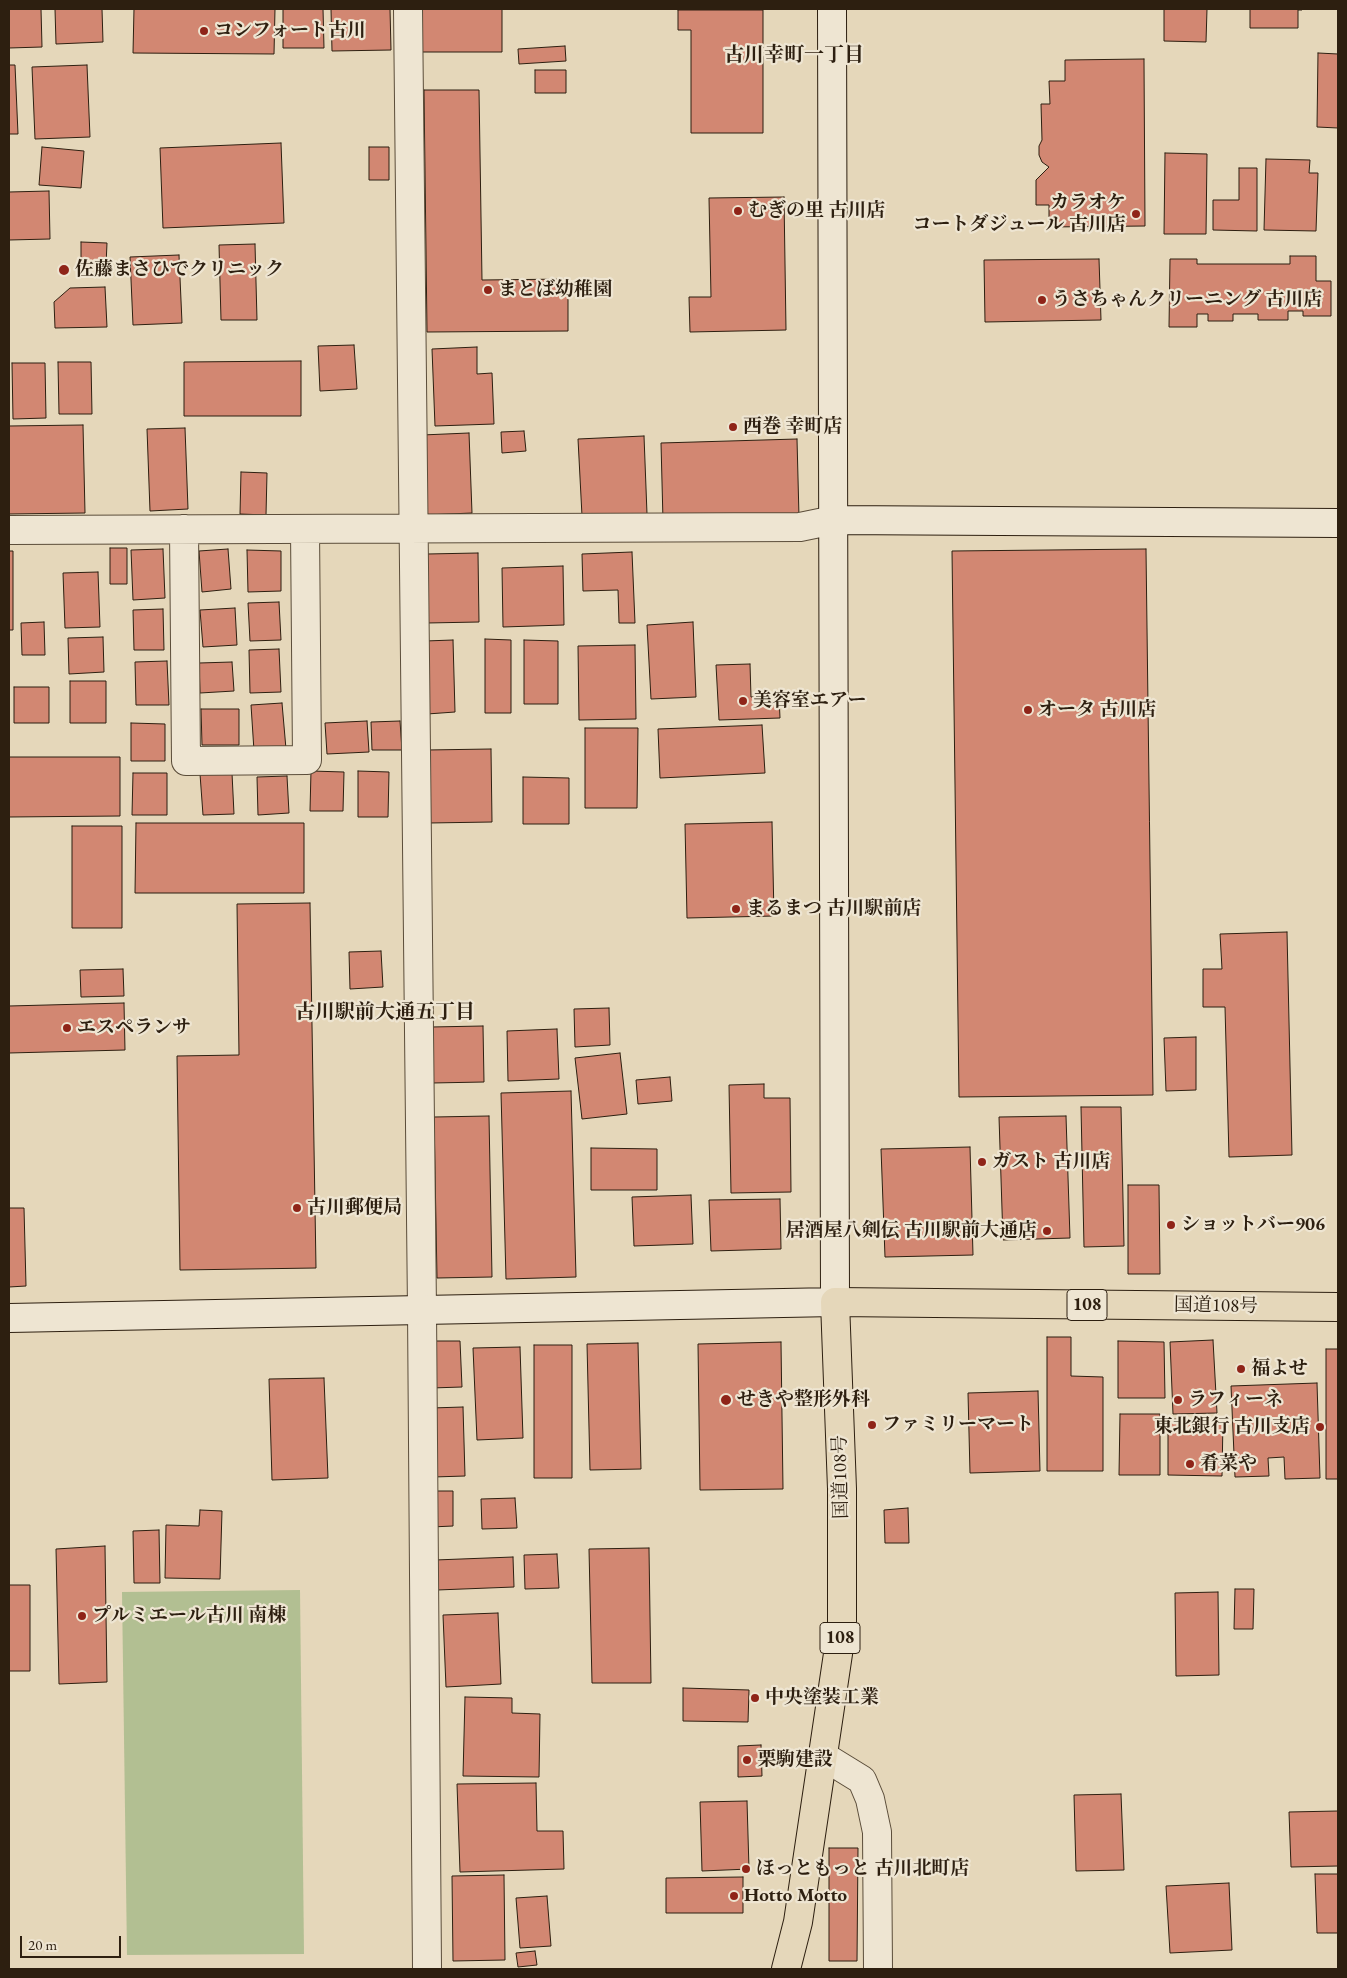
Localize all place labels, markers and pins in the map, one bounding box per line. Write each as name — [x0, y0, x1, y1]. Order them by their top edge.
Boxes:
place label: コンフォート古川 — [214, 20, 366, 42]
marker: コンフォート古川 — [198, 25, 210, 37]
place label: カラオケ コートダジュール 古川店 — [912, 192, 1126, 236]
place label: むぎの里 古川店 — [748, 200, 886, 222]
marker: むぎの里 古川店 — [732, 205, 744, 217]
marker: カラオケ コートダジュール 古川店 — [1130, 208, 1142, 220]
place label: 佐藤まさひでクリニック — [75, 259, 284, 281]
marker: 佐藤まさひでクリニック — [57, 263, 71, 277]
place label: まとば幼稚園 — [498, 279, 612, 301]
marker: まとば幼稚園 — [482, 284, 494, 296]
place label: うさちゃんクリーニング 古川店 — [1052, 289, 1323, 311]
marker: うさちゃんクリーニング 古川店 — [1036, 294, 1048, 306]
place label: 西巻 幸町店 — [743, 416, 843, 438]
marker: 西巻 幸町店 — [727, 421, 739, 433]
place label: 美容室エアー — [753, 690, 866, 712]
marker: 美容室エアー — [737, 695, 749, 707]
place label: オータ 古川店 — [1038, 699, 1157, 721]
marker: オータ 古川店 — [1022, 704, 1034, 716]
place label: まるまつ 古川駅前店 — [746, 898, 922, 920]
marker: まるまつ 古川駅前店 — [730, 903, 742, 915]
place label: エスペランサ — [77, 1017, 191, 1039]
marker: エスペランサ — [61, 1022, 73, 1034]
place label: ガスト 古川店 — [992, 1151, 1111, 1173]
marker: ガスト 古川店 — [976, 1156, 988, 1168]
place label: 古川郵便局 — [307, 1197, 402, 1219]
marker: 古川郵便局 — [291, 1202, 303, 1214]
place label: ショットバー906 — [1181, 1214, 1325, 1236]
marker: ショットバー906 — [1165, 1219, 1177, 1231]
place label: 居酒屋八剣伝 古川駅前大通店 — [785, 1220, 1037, 1242]
marker: 居酒屋八剣伝 古川駅前大通店 — [1041, 1225, 1053, 1237]
place label: 福よせ — [1251, 1358, 1308, 1380]
marker: 福よせ — [1235, 1363, 1247, 1375]
place label: せきや整形外科 — [737, 1389, 870, 1411]
place label: ラフィーネ — [1188, 1389, 1283, 1411]
marker: せきや整形外科 — [719, 1393, 733, 1407]
marker: ラフィーネ — [1172, 1394, 1184, 1406]
place label: ファミリーマート — [882, 1414, 1034, 1436]
place label: 東北銀行 古川支店 — [1153, 1416, 1310, 1438]
marker: ファミリーマート — [866, 1419, 878, 1431]
marker: 東北銀行 古川支店 — [1314, 1421, 1326, 1433]
place label: 肴菜や — [1200, 1453, 1257, 1475]
marker: 肴菜や — [1184, 1458, 1196, 1470]
place label: プルミエール古川 南棟 — [92, 1605, 287, 1627]
marker: プルミエール古川 南棟 — [76, 1610, 88, 1622]
place label: 中央塗装工業 — [765, 1687, 879, 1709]
marker: 中央塗装工業 — [749, 1692, 761, 1704]
place label: 栗駒建設 — [757, 1749, 833, 1771]
marker: 栗駒建設 — [741, 1754, 753, 1766]
place label: ほっともっと 古川北町店 — [756, 1858, 970, 1880]
marker: ほっともっと 古川北町店 — [740, 1863, 752, 1875]
place label: Hotto Motto — [744, 1885, 847, 1907]
marker: Hotto Motto — [728, 1890, 740, 1902]

